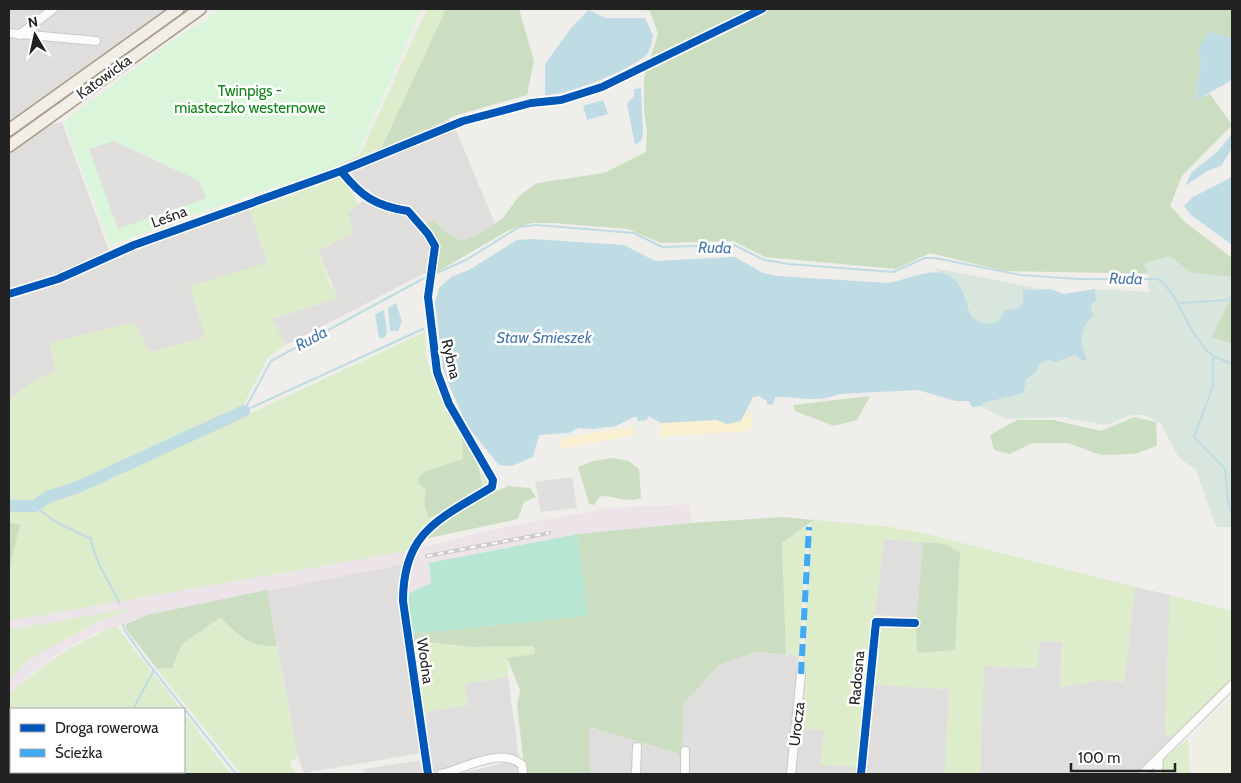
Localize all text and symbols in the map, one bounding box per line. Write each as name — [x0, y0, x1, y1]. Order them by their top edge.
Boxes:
north arrow — [10, 10, 60, 60]
text: N — [27, 12, 39, 32]
street label: Katowicka — [73, 51, 136, 103]
park label: Twinpigs - miasteczko westernowe — [174, 82, 326, 117]
street label: Leśna — [149, 202, 190, 232]
water label: Ruda — [698, 238, 732, 257]
water label: Ruda — [1109, 269, 1143, 288]
water label: Ruda — [292, 322, 331, 355]
water label: Staw Śmieszek — [497, 328, 593, 347]
street label: Rybna — [438, 337, 464, 381]
street label: Wodna — [413, 637, 437, 686]
street label: Radosna — [846, 649, 868, 706]
street label: Urocza — [785, 700, 809, 747]
legend — [10, 708, 185, 773]
text: Droga rowerowa — [55, 719, 159, 737]
scale bar — [1071, 740, 1175, 772]
text: Ścieżka — [55, 743, 103, 762]
text: 100 m — [1078, 749, 1120, 767]

